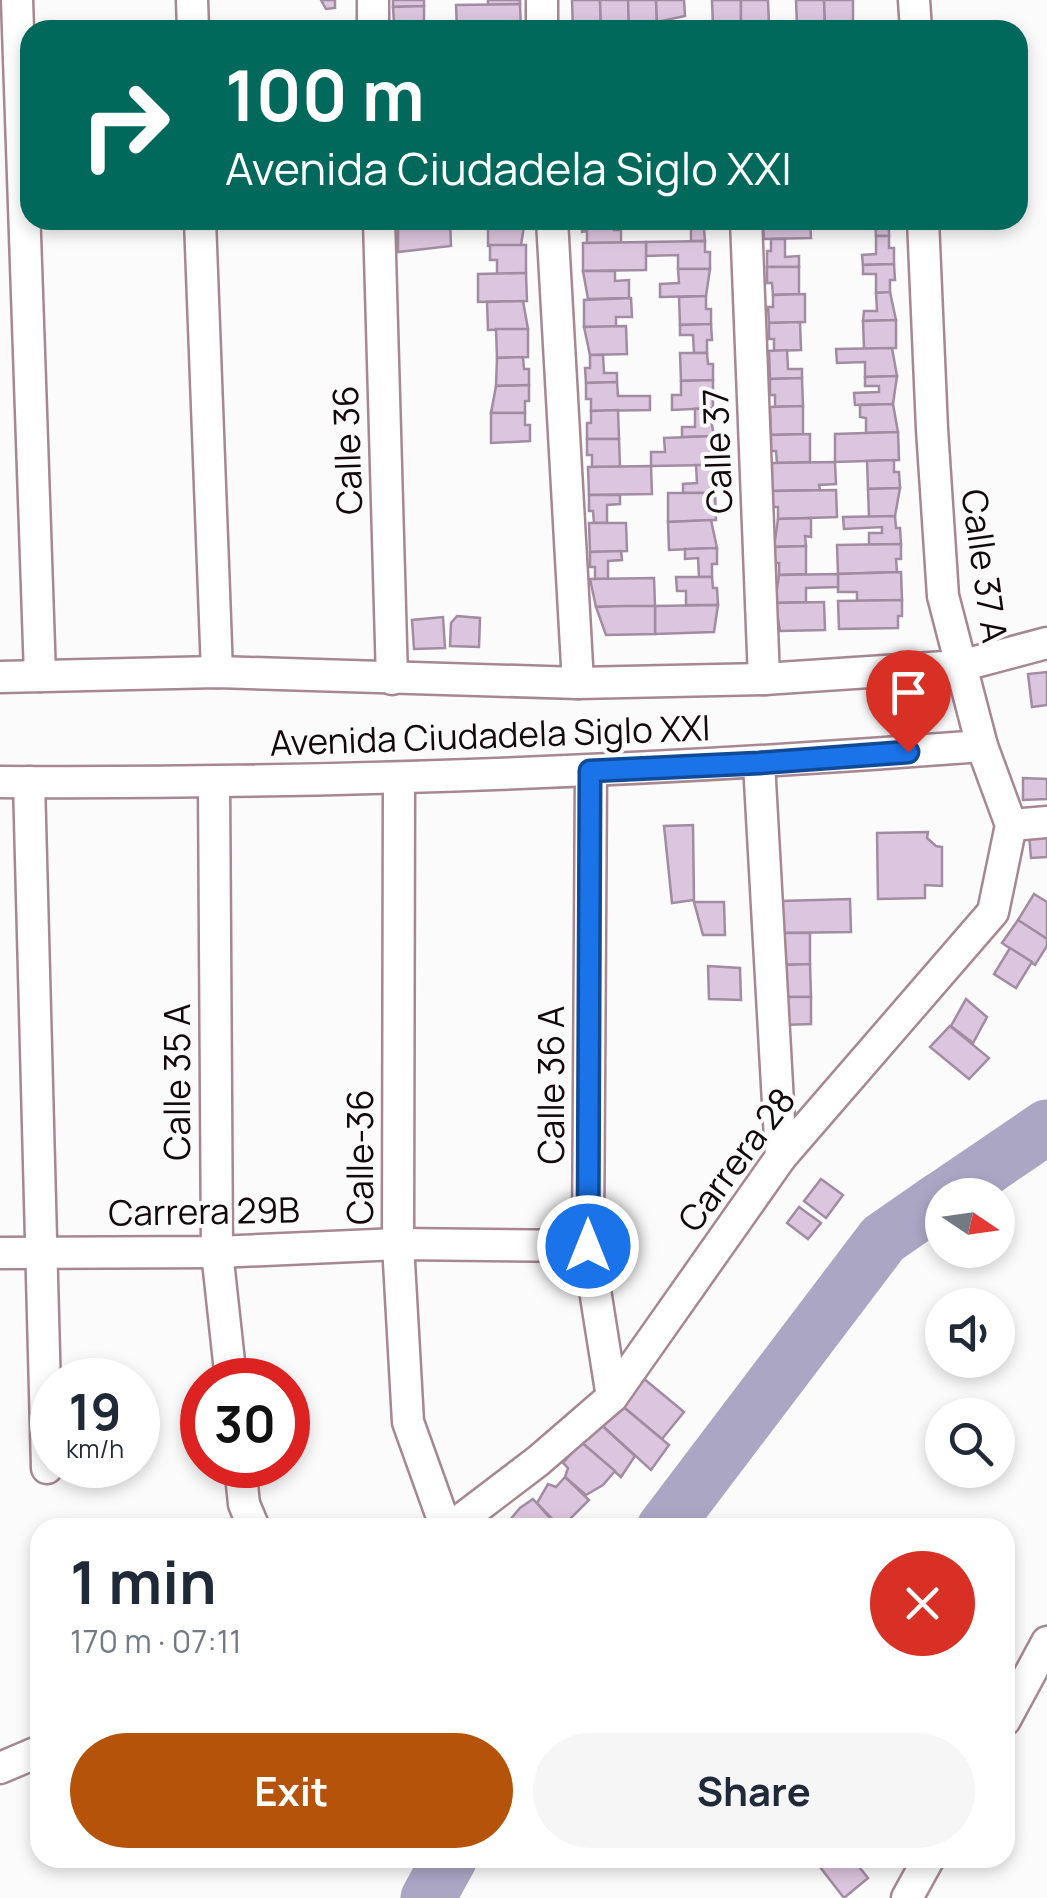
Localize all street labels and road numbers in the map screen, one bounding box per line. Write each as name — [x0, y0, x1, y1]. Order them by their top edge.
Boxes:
street label: Calle 36 — [321, 385, 373, 516]
street label: Calle 37 — [691, 388, 743, 514]
street label: Calle 37 A — [950, 486, 1020, 646]
street label: Avenida Ciudadela Siglo XXI — [269, 703, 711, 767]
street label: Calle 35 A — [153, 1003, 201, 1161]
street label: Calle 36 A — [527, 1006, 575, 1164]
street label: Carrera 28 — [666, 1078, 806, 1241]
street label: Calle-36 — [336, 1089, 384, 1225]
street label: Carrera 29B — [108, 1185, 300, 1237]

